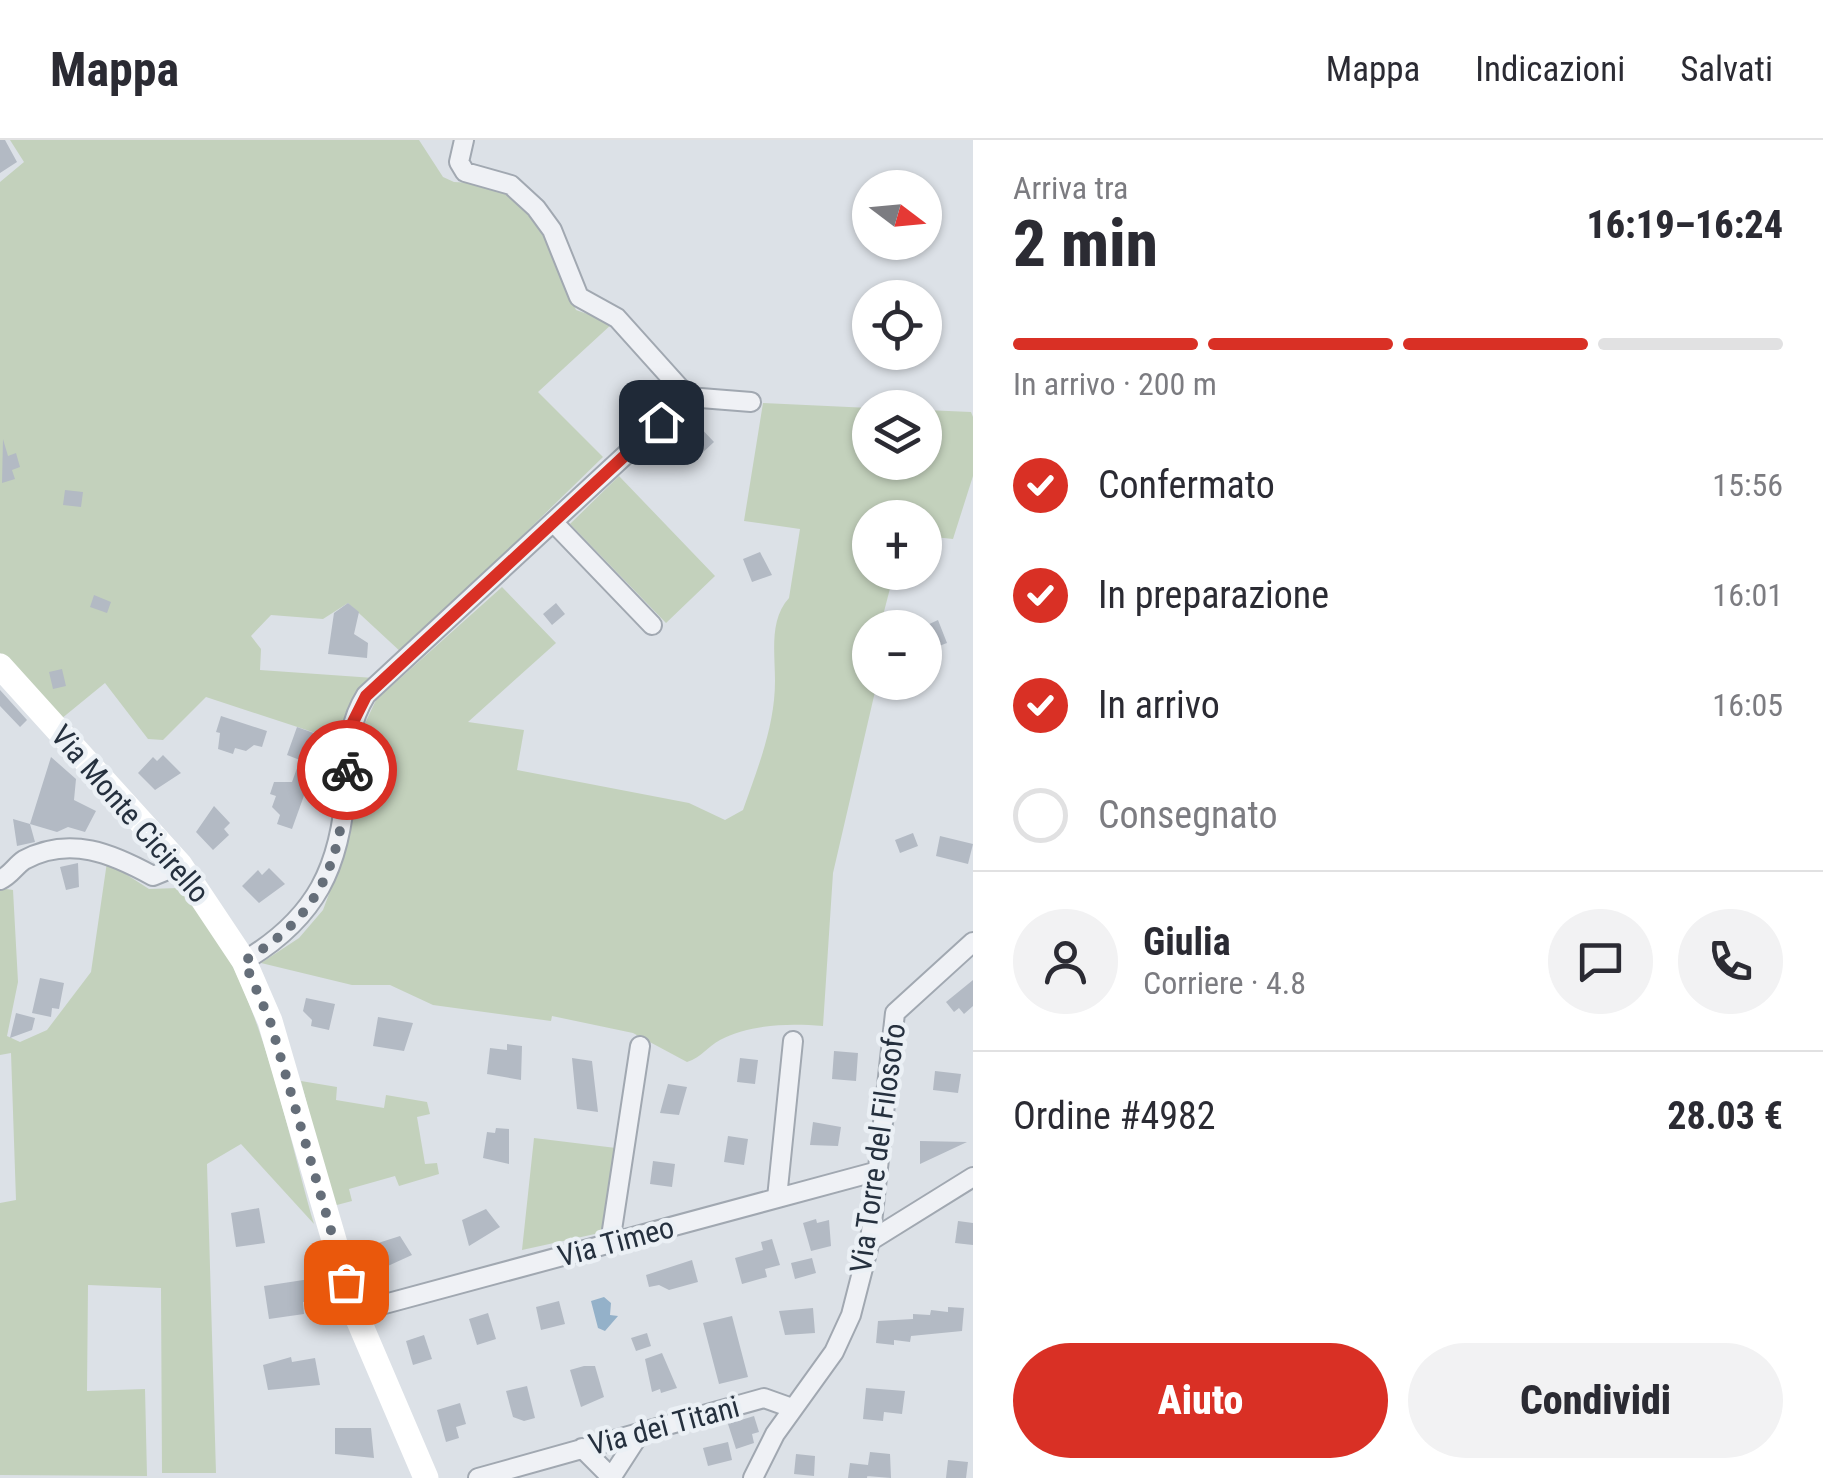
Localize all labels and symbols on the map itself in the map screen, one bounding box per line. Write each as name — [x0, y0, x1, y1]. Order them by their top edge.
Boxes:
north arrow — [852, 170, 942, 260]
pin — [619, 380, 704, 465]
street label: Via Monte Cicirello — [44, 718, 217, 909]
courier — [297, 720, 397, 820]
street label: Via Torre del Filosofo — [843, 1021, 912, 1275]
street label: Via Timeo — [554, 1209, 678, 1274]
pin — [304, 1240, 389, 1325]
street label: Via dei Titani — [585, 1389, 743, 1462]

